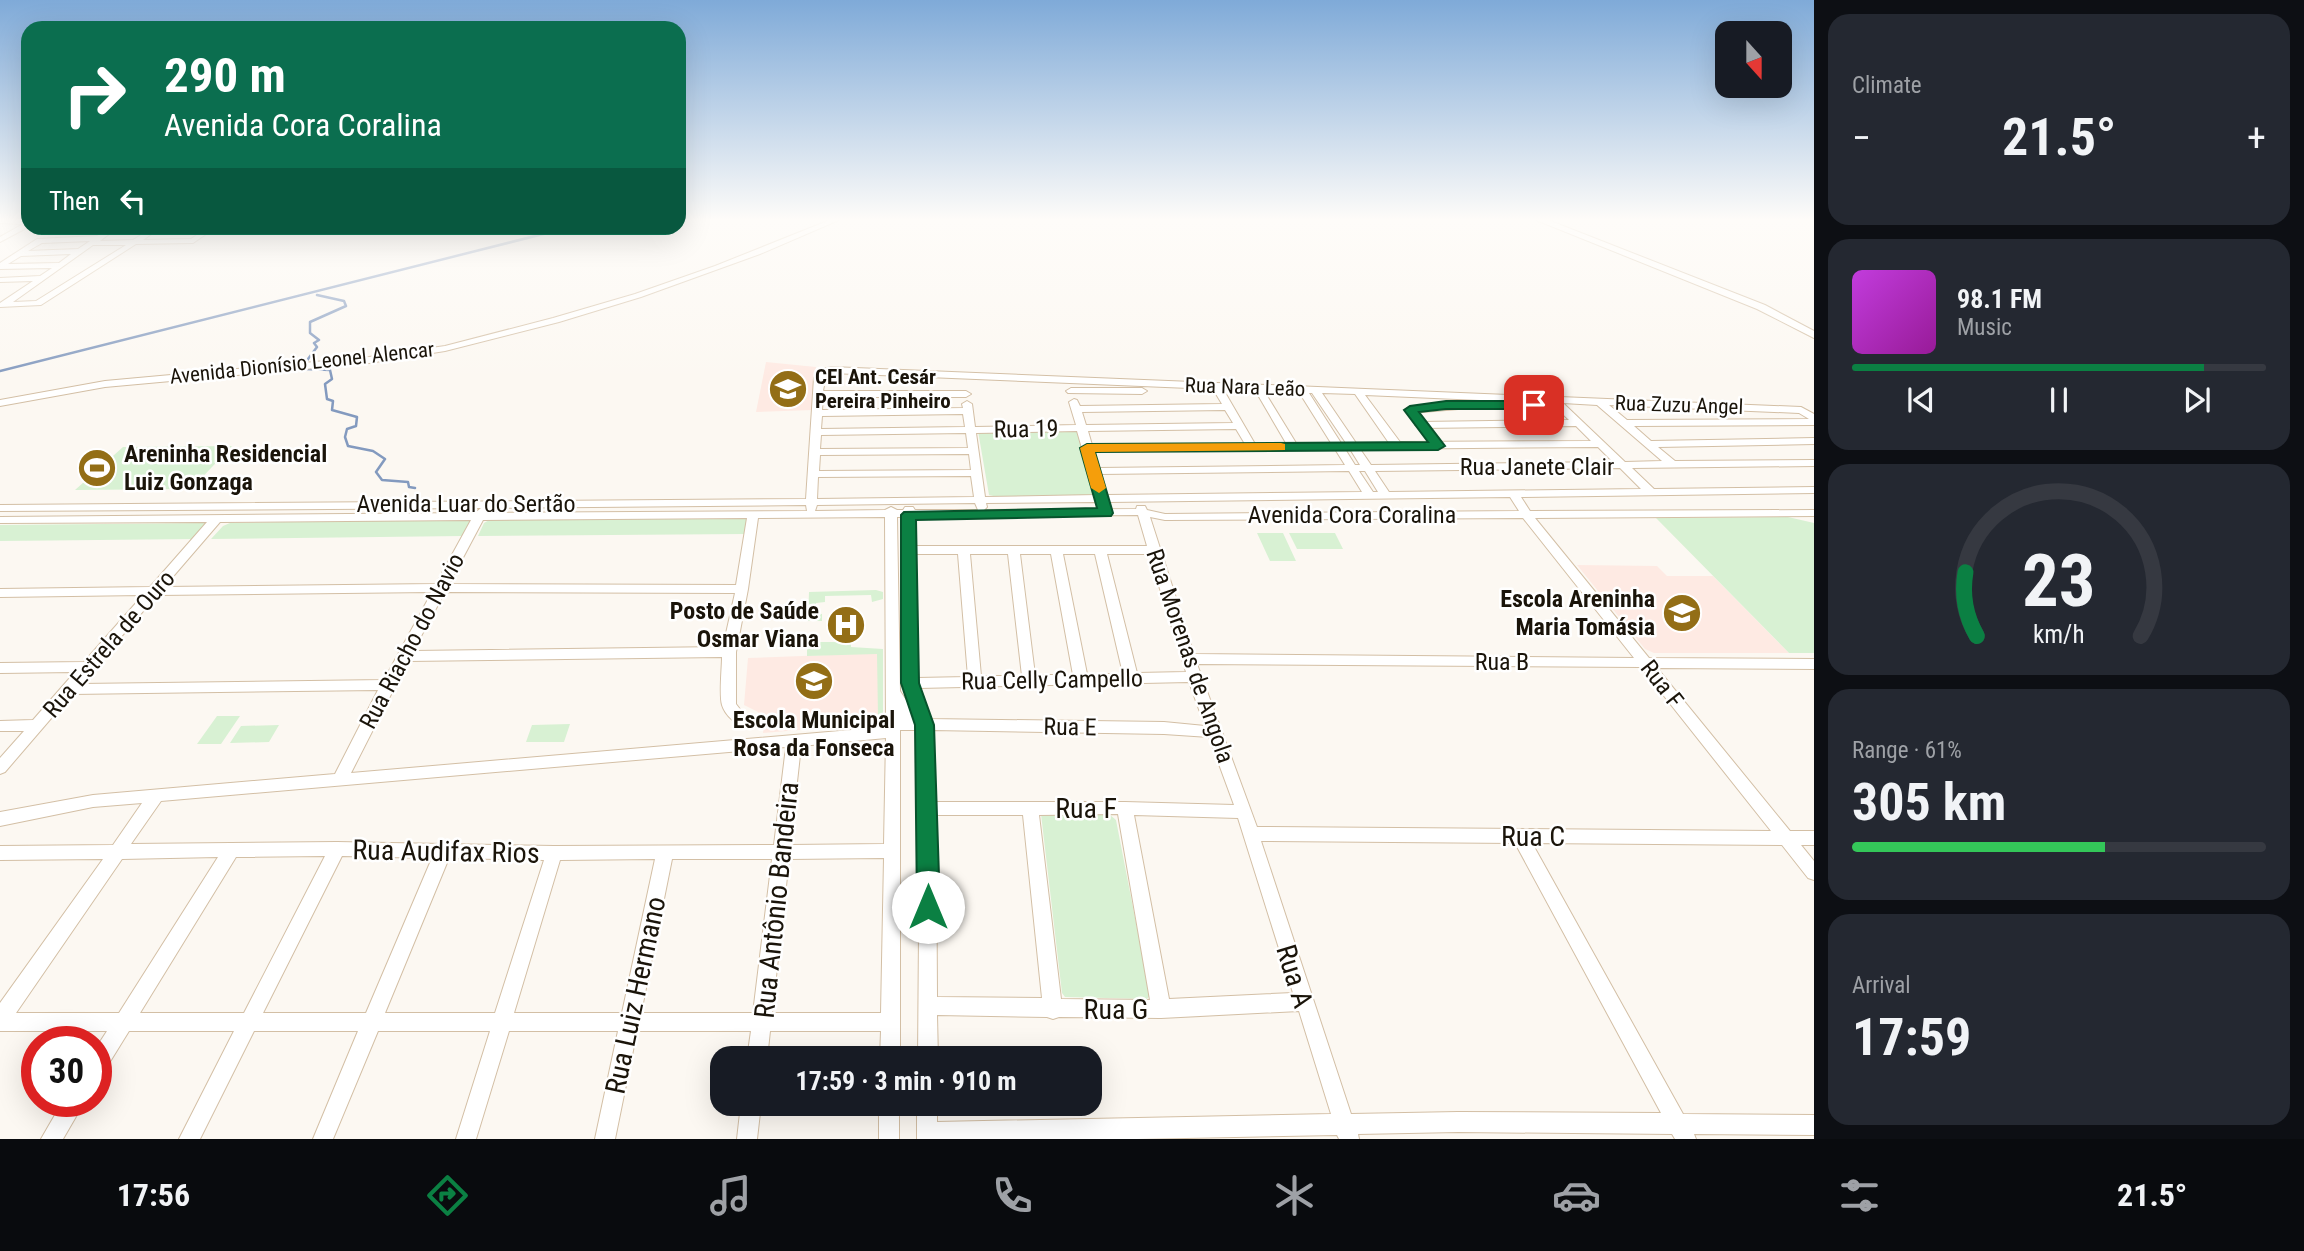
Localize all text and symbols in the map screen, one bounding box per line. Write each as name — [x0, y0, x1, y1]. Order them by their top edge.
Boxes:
north arrow — [1715, 21, 1792, 98]
map controls — [1715, 21, 1792, 98]
text: 290 m — [164, 47, 286, 104]
icon: right — [49, 49, 140, 140]
text: Climate — [1852, 72, 1922, 99]
text: Avenida Cora Coralina — [164, 106, 442, 144]
text: 21.5° — [2002, 107, 2116, 168]
text: − — [1852, 116, 1871, 160]
text: + — [2247, 116, 2266, 160]
icon: left — [114, 182, 152, 220]
text: Then — [49, 186, 100, 216]
text: 98.1 FM — [1957, 284, 2042, 314]
text: Music — [1957, 314, 2012, 341]
street label: Avenida Dionísio Leonel Alencar — [169, 337, 435, 389]
place label: CEI Ant. Cesár Pereira Pinheiro — [815, 365, 951, 413]
school or university icon: CEI Ant. Cesár Pereira Pinheiro — [767, 368, 809, 410]
street label: Rua Nara Leão — [1184, 373, 1306, 401]
pin — [1504, 375, 1564, 435]
icon: previous — [1902, 381, 1940, 419]
icon: pause — [2040, 381, 2078, 419]
icon: next — [2178, 381, 2216, 419]
icon: arrive — [1515, 386, 1553, 424]
street label: Rua Zuzu Angel — [1614, 391, 1744, 419]
street label: Rua 19 — [993, 414, 1059, 444]
place label: Areninha Residencial Luiz Gonzaga — [124, 440, 327, 496]
sports icon: Areninha Residencial Luiz Gonzaga — [76, 447, 118, 489]
street label: Rua Janete Clair — [1460, 453, 1614, 481]
street label: Avenida Luar do Sertão — [356, 490, 576, 518]
street label: Avenida Cora Coralina — [1248, 501, 1456, 529]
text: 23 — [2022, 538, 2096, 624]
street label: Rua Morenas de Angola — [1140, 545, 1240, 767]
street label: Rua Riacho do Navio — [354, 548, 470, 734]
street label: Rua Estrela de Ouro — [37, 565, 181, 723]
place label: Escola Areninha Maria Tomásia — [1500, 585, 1655, 641]
school or university icon: Escola Areninha Maria Tomásia — [1661, 592, 1703, 634]
place label: Posto de Saúde Osmar Viana — [670, 597, 819, 653]
hospital icon: Posto de Saúde Osmar Viana — [825, 604, 867, 646]
text: km/h — [2033, 619, 2085, 648]
street label: Rua B — [1475, 648, 1529, 676]
street label: Rua F — [1635, 655, 1689, 713]
school or university icon: Escola Municipal Rosa da Fonseca — [793, 660, 835, 702]
street label: Rua Celly Campello — [961, 664, 1143, 696]
place label: Escola Municipal Rosa da Fonseca — [733, 706, 895, 762]
street label: Rua E — [1043, 713, 1097, 741]
text: Range · 61% — [1852, 737, 1962, 764]
text: 305 km — [1852, 772, 2006, 833]
street label: Rua Antônio Bandeira — [748, 780, 805, 1020]
street label: Rua F — [1055, 792, 1117, 825]
street label: Rua C — [1501, 820, 1565, 853]
street label: Rua Audifax Rios — [352, 833, 540, 870]
position arrow — [891, 870, 965, 944]
street label: Rua Luiz Hermano — [598, 893, 672, 1097]
street label: Rua A — [1269, 941, 1320, 1012]
text: Arrival — [1852, 972, 1911, 999]
street label: Rua G — [1084, 993, 1148, 1026]
text: 17:59 — [1852, 1007, 1971, 1068]
speed limit sign: 30 — [21, 1026, 112, 1117]
text: 17:59 · 3 min · 910 m — [796, 1066, 1016, 1096]
icon: directions — [423, 1171, 472, 1220]
icon: music — [706, 1171, 755, 1220]
icon: phone — [988, 1171, 1037, 1220]
icon: climate — [1270, 1171, 1319, 1220]
icon: car — [1552, 1171, 1601, 1220]
icon: filters — [1835, 1171, 1884, 1220]
text: 17:56 — [117, 1176, 190, 1214]
text: 21.5° — [2117, 1176, 2187, 1214]

